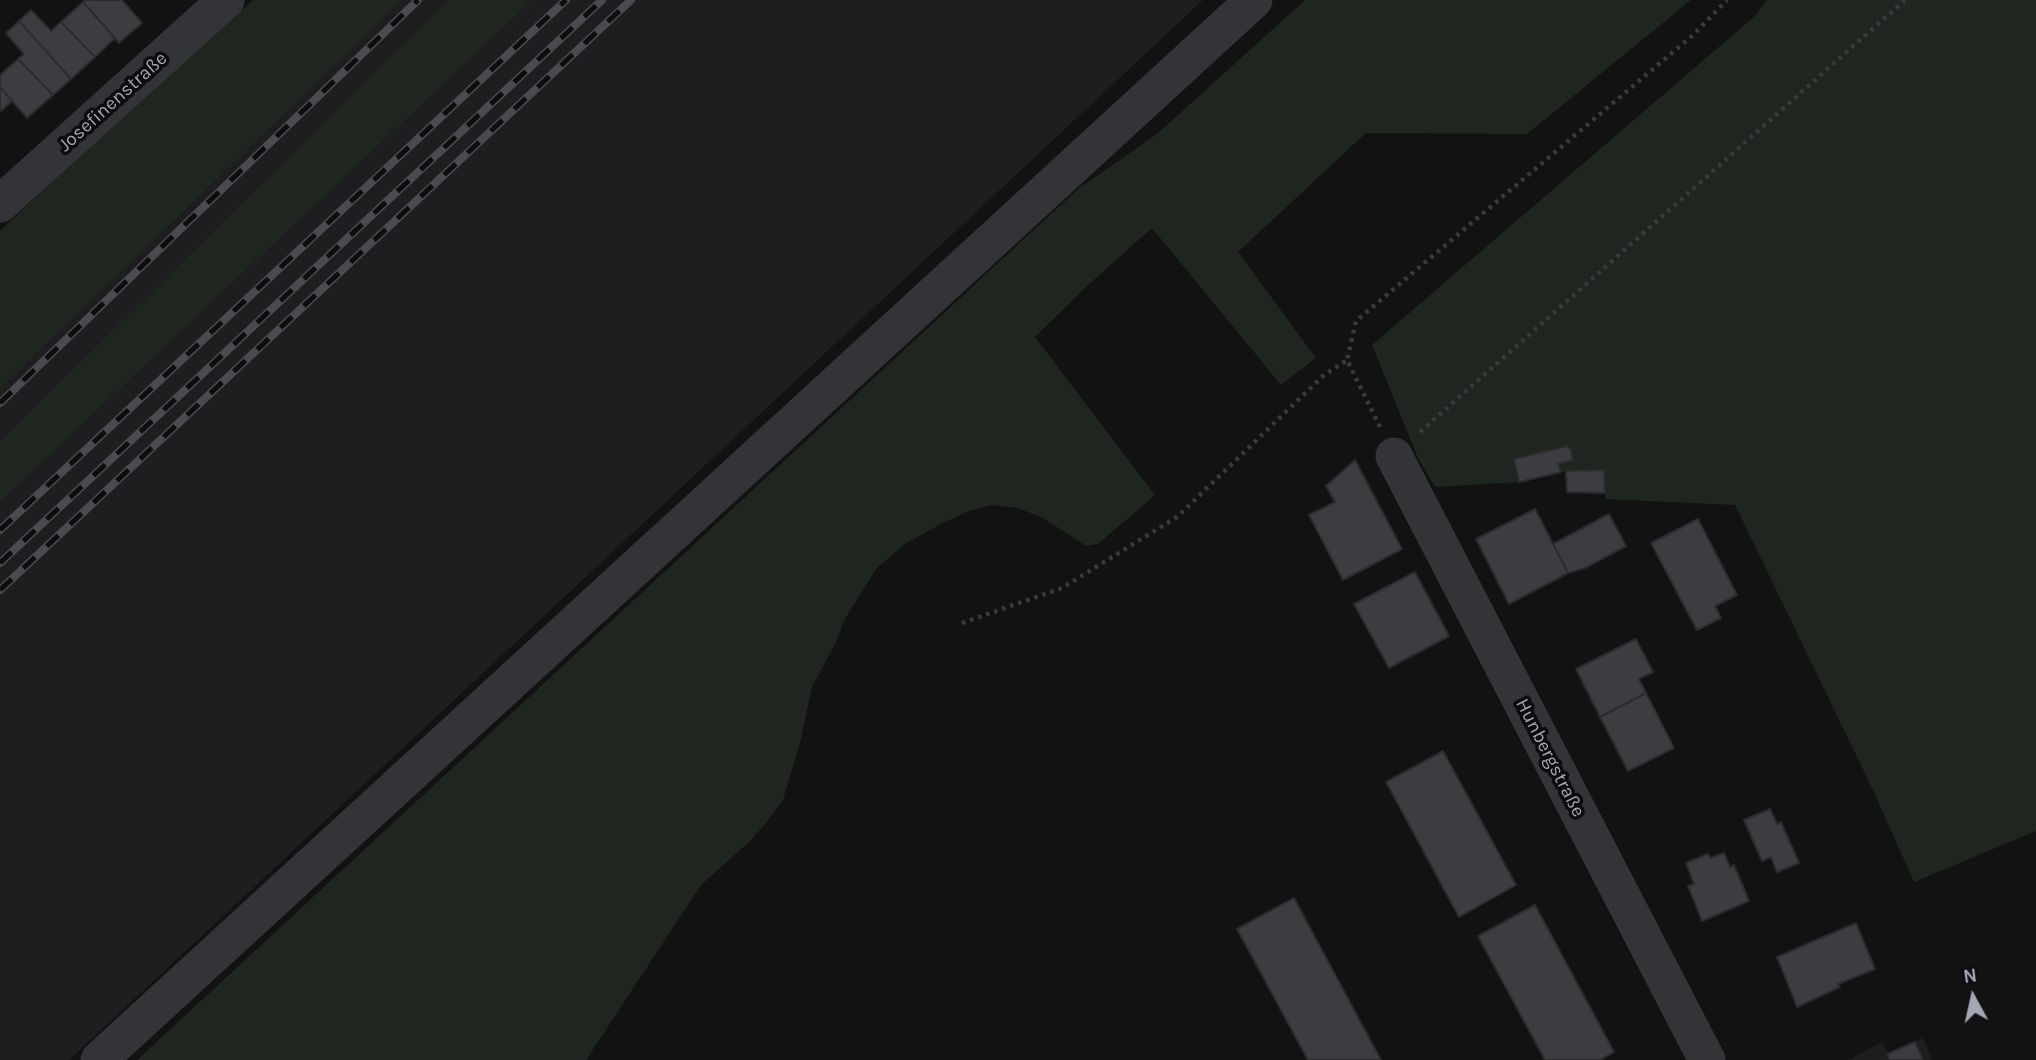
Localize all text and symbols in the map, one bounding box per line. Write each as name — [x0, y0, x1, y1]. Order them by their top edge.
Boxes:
street label: Josefinenstraße — [54, 47, 172, 157]
street label: Hunbergstraße — [1510, 695, 1590, 821]
north arrow — [1938, 962, 2008, 1032]
text: N — [1962, 964, 1978, 988]

